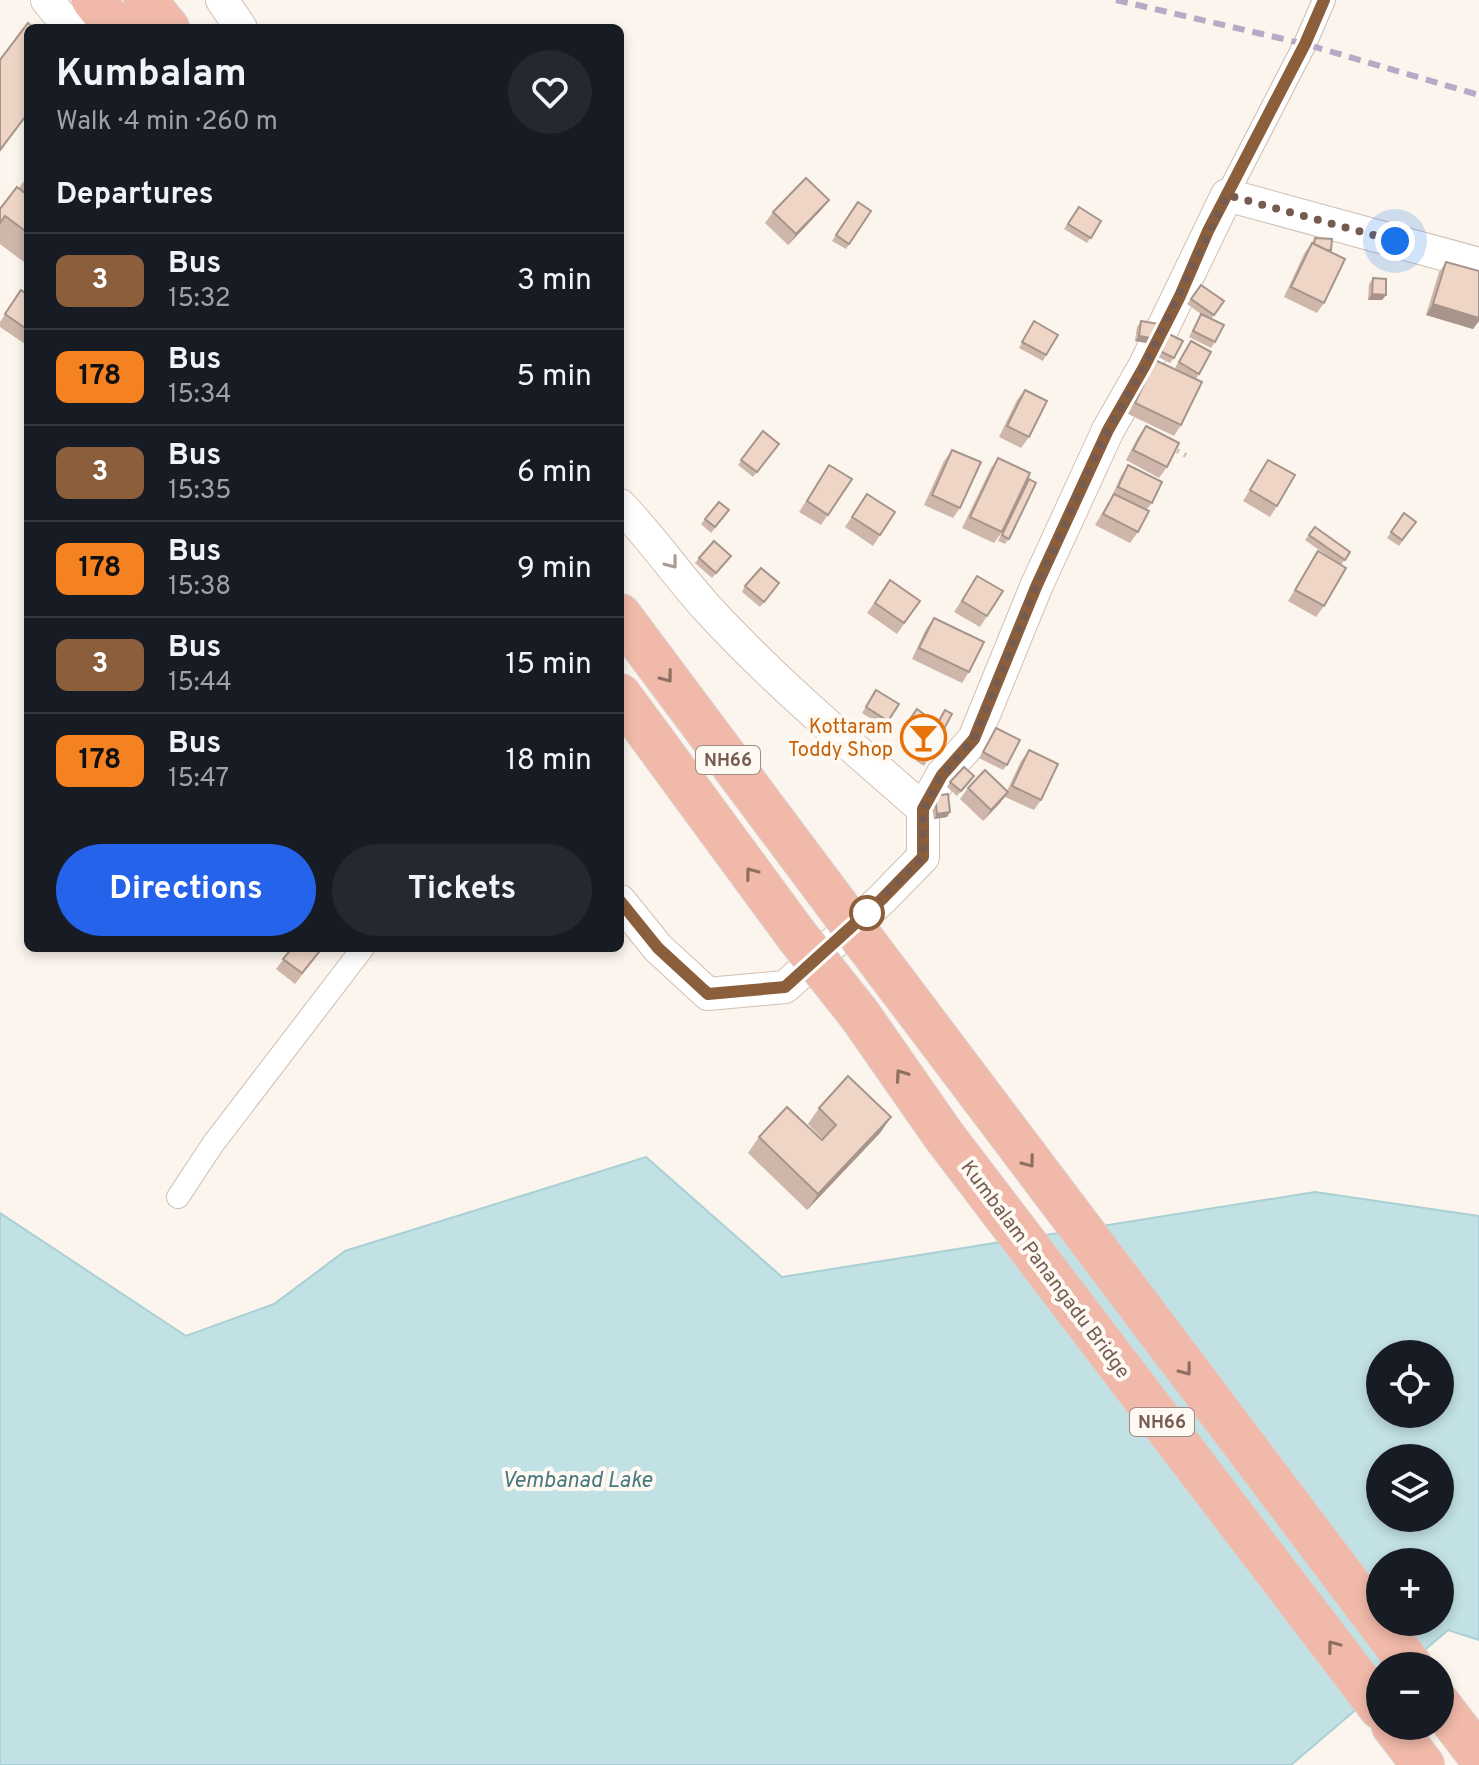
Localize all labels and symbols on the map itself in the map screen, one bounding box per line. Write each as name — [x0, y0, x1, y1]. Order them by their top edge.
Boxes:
your location — [1375, 221, 1415, 261]
one-way arrow — [662, 554, 676, 569]
one-way arrow — [657, 669, 671, 683]
bar icon: Kottaram Toddy Shop — [900, 714, 948, 762]
place label: Kottaram Toddy Shop — [788, 715, 893, 764]
road number: NH66 — [696, 746, 760, 774]
one-way arrow — [746, 867, 761, 882]
unlabelled marker — [850, 896, 884, 930]
one-way arrow — [896, 1069, 911, 1083]
one-way arrow — [1019, 1153, 1033, 1168]
street label: Kumbalam Panangadu Bridge — [954, 1156, 1135, 1384]
one-way arrow — [1176, 1361, 1190, 1375]
road number: NH66 — [1130, 1408, 1194, 1436]
water label: Vembanad Lake — [502, 1468, 653, 1495]
one-way arrow — [1328, 1640, 1342, 1655]

